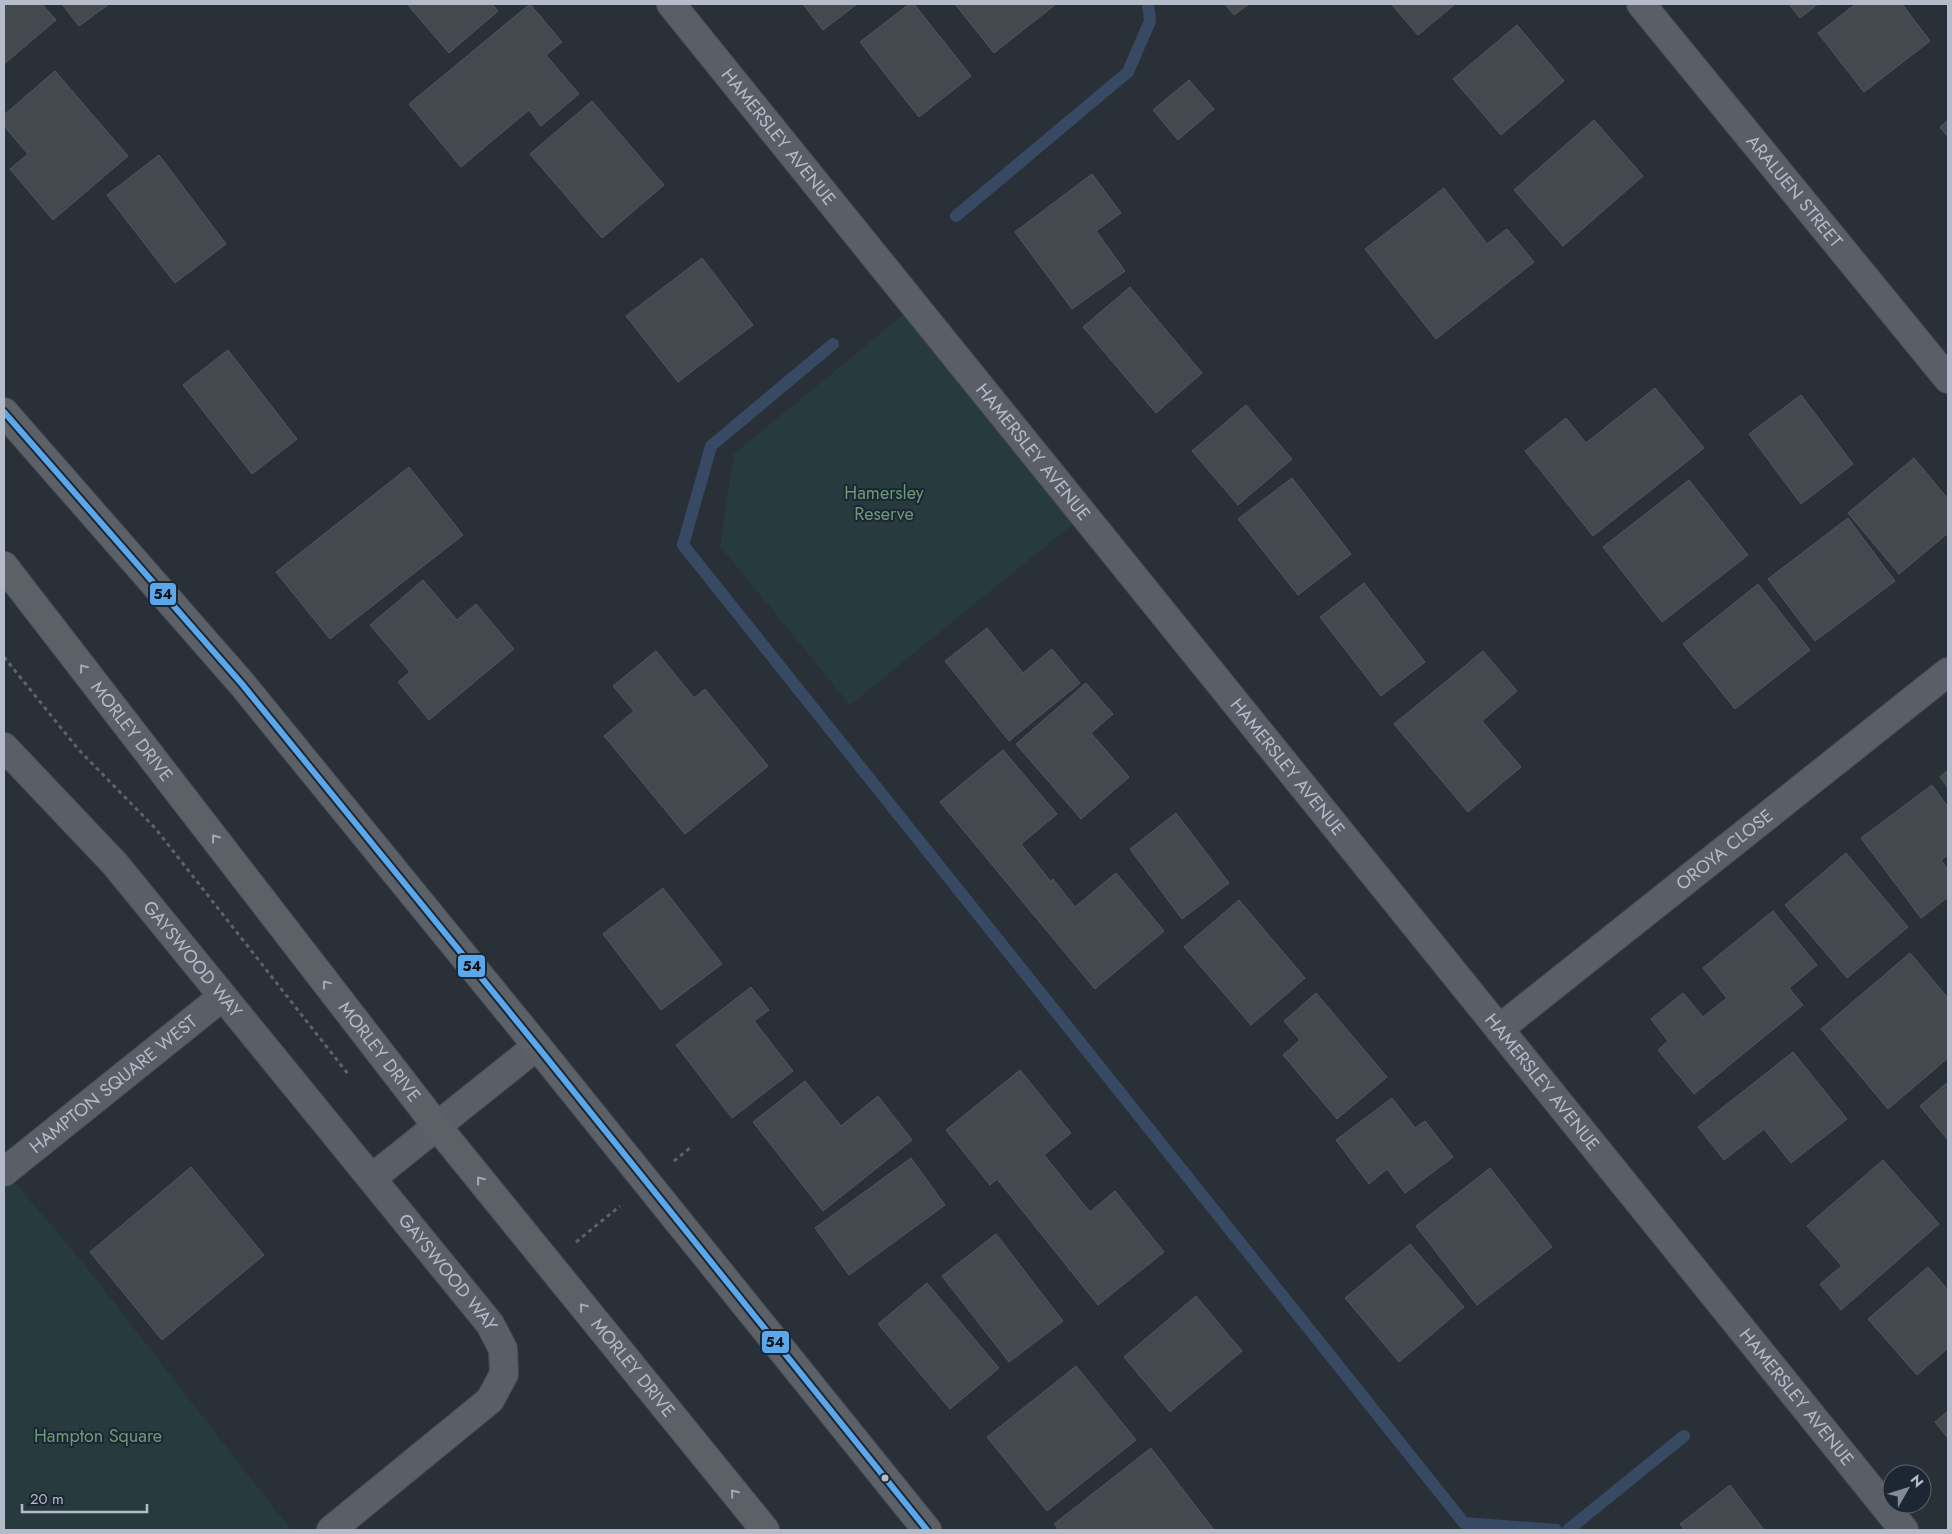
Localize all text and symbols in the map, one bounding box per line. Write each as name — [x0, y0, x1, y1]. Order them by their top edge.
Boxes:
street label: HAMERSLEY AVENUE — [715, 63, 842, 211]
street label: ARALUEN STREET — [1740, 129, 1849, 254]
street label: HAMERSLEY AVENUE — [970, 378, 1096, 526]
park label: Hamersley Reserve — [844, 480, 924, 527]
line badge: 54 — [149, 582, 177, 606]
text: 54 — [154, 584, 173, 604]
one-way arrow — [80, 664, 89, 674]
street label: MORLEY DRIVE — [85, 676, 179, 787]
street label: HAMERSLEY AVENUE — [1224, 693, 1351, 841]
street label: OROYA CLOSE — [1670, 803, 1779, 897]
one-way arrow — [212, 835, 220, 844]
street label: GAYSWOOD WAY — [137, 895, 249, 1024]
line badge: 54 — [457, 954, 486, 978]
text: 54 — [463, 956, 482, 976]
one-way arrow — [323, 980, 332, 990]
street label: MORLEY DRIVE — [332, 996, 427, 1108]
street label: HAMERSLEY AVENUE — [1479, 1008, 1606, 1156]
street label: HAMPTON SQUARE WEST — [24, 1009, 203, 1160]
one-way arrow — [477, 1177, 486, 1186]
street label: GAYSWOOD WAY — [392, 1208, 504, 1336]
one-way arrow — [579, 1303, 588, 1312]
street label: MORLEY DRIVE — [585, 1312, 681, 1423]
street label: HAMERSLEY AVENUE — [1733, 1323, 1860, 1471]
line badge: 54 — [761, 1330, 790, 1354]
text: 54 — [766, 1332, 785, 1352]
park label: Hampton Square — [34, 1423, 162, 1449]
north arrow — [1882, 1464, 1932, 1514]
text: N — [1906, 1470, 1928, 1491]
unlabelled marker — [880, 1473, 890, 1483]
scale bar — [22, 1482, 148, 1514]
text: 20 m — [30, 1488, 64, 1510]
one-way arrow — [731, 1489, 740, 1498]

